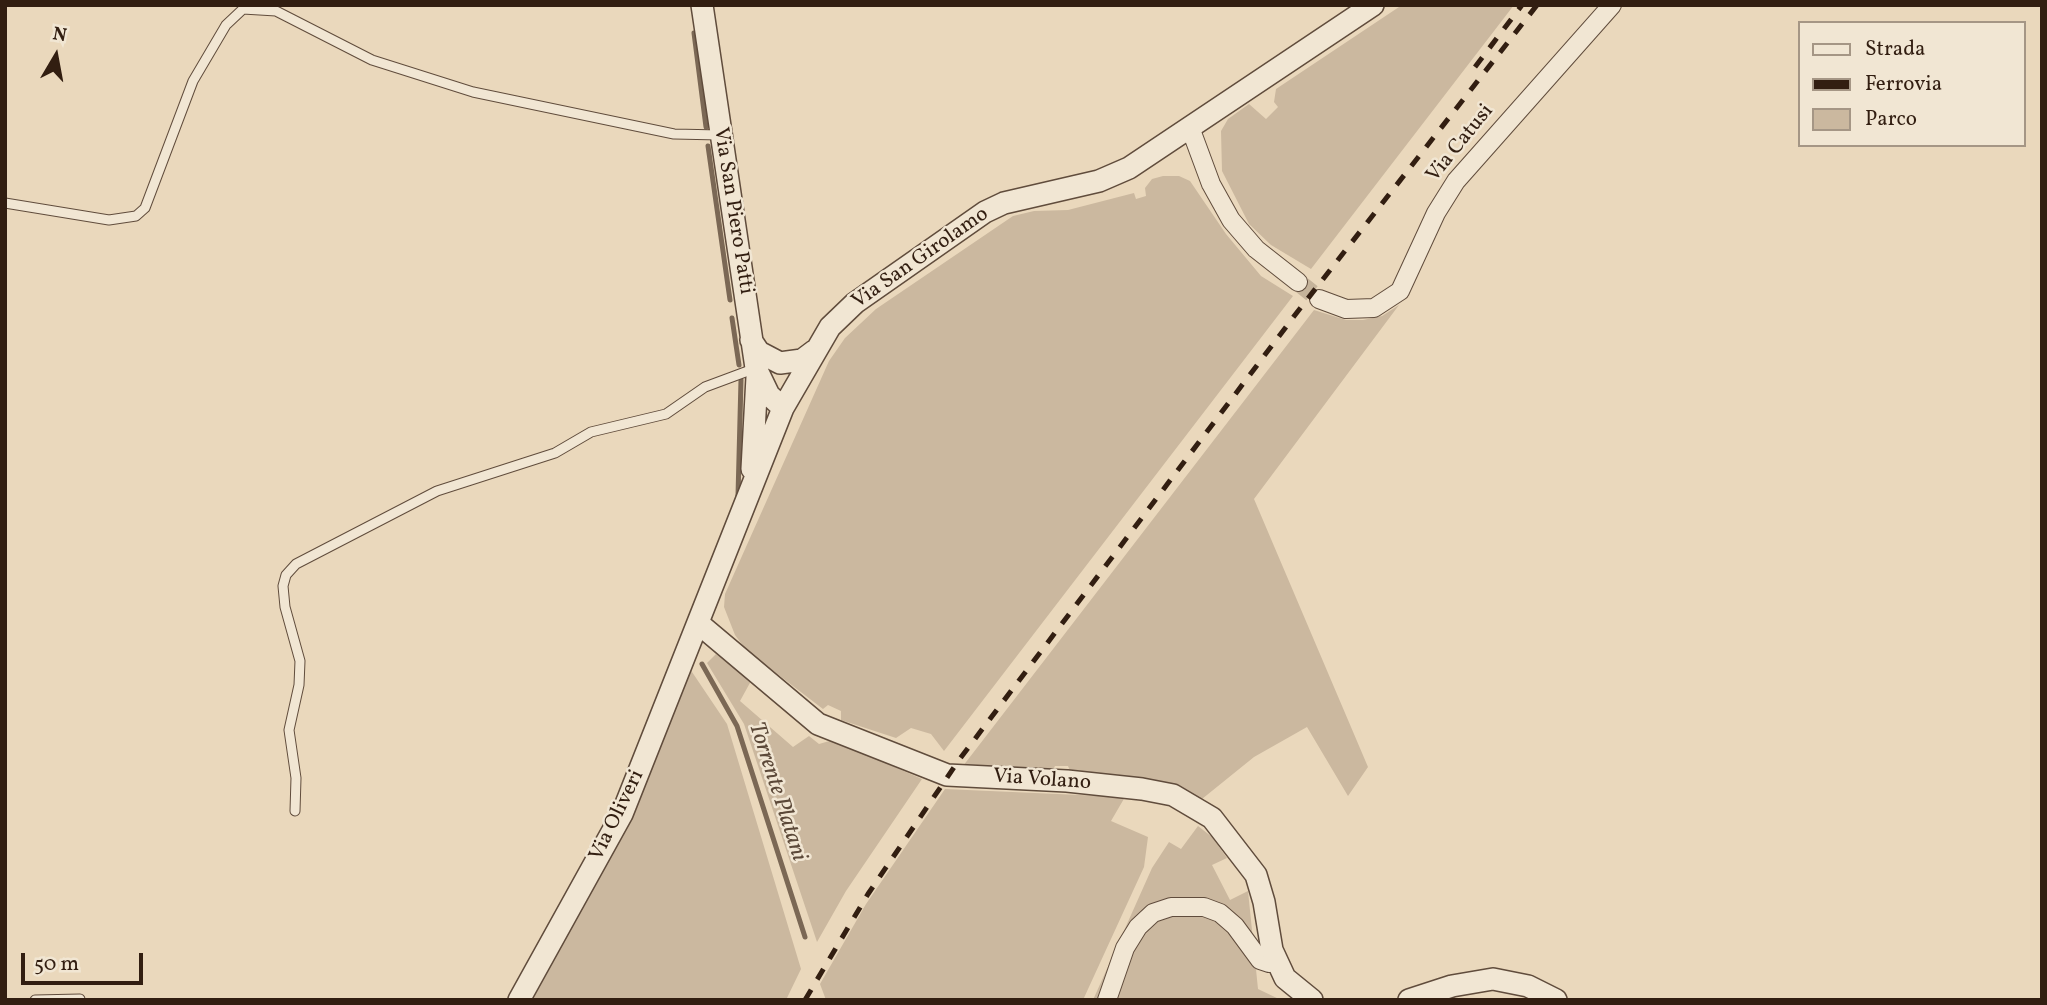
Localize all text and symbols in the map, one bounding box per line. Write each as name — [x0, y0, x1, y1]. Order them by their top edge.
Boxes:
north arrow — [21, 21, 91, 91]
text: N — [51, 21, 69, 49]
legend — [1798, 21, 2026, 147]
text: Strada — [1865, 35, 1926, 64]
text: Ferrovia — [1865, 70, 1942, 99]
street label: Via Catusi — [1422, 100, 1500, 188]
text: Parco — [1865, 105, 1917, 134]
street label: Via San Piero Patti — [706, 126, 758, 296]
street label: Via San Girolamo — [848, 202, 994, 316]
water label: Torrente Platani — [741, 719, 811, 865]
street label: Via Volano — [992, 765, 1092, 797]
street label: Via Oliveri — [585, 766, 651, 866]
scale bar — [24, 939, 147, 983]
text: 50 m — [34, 950, 79, 979]

